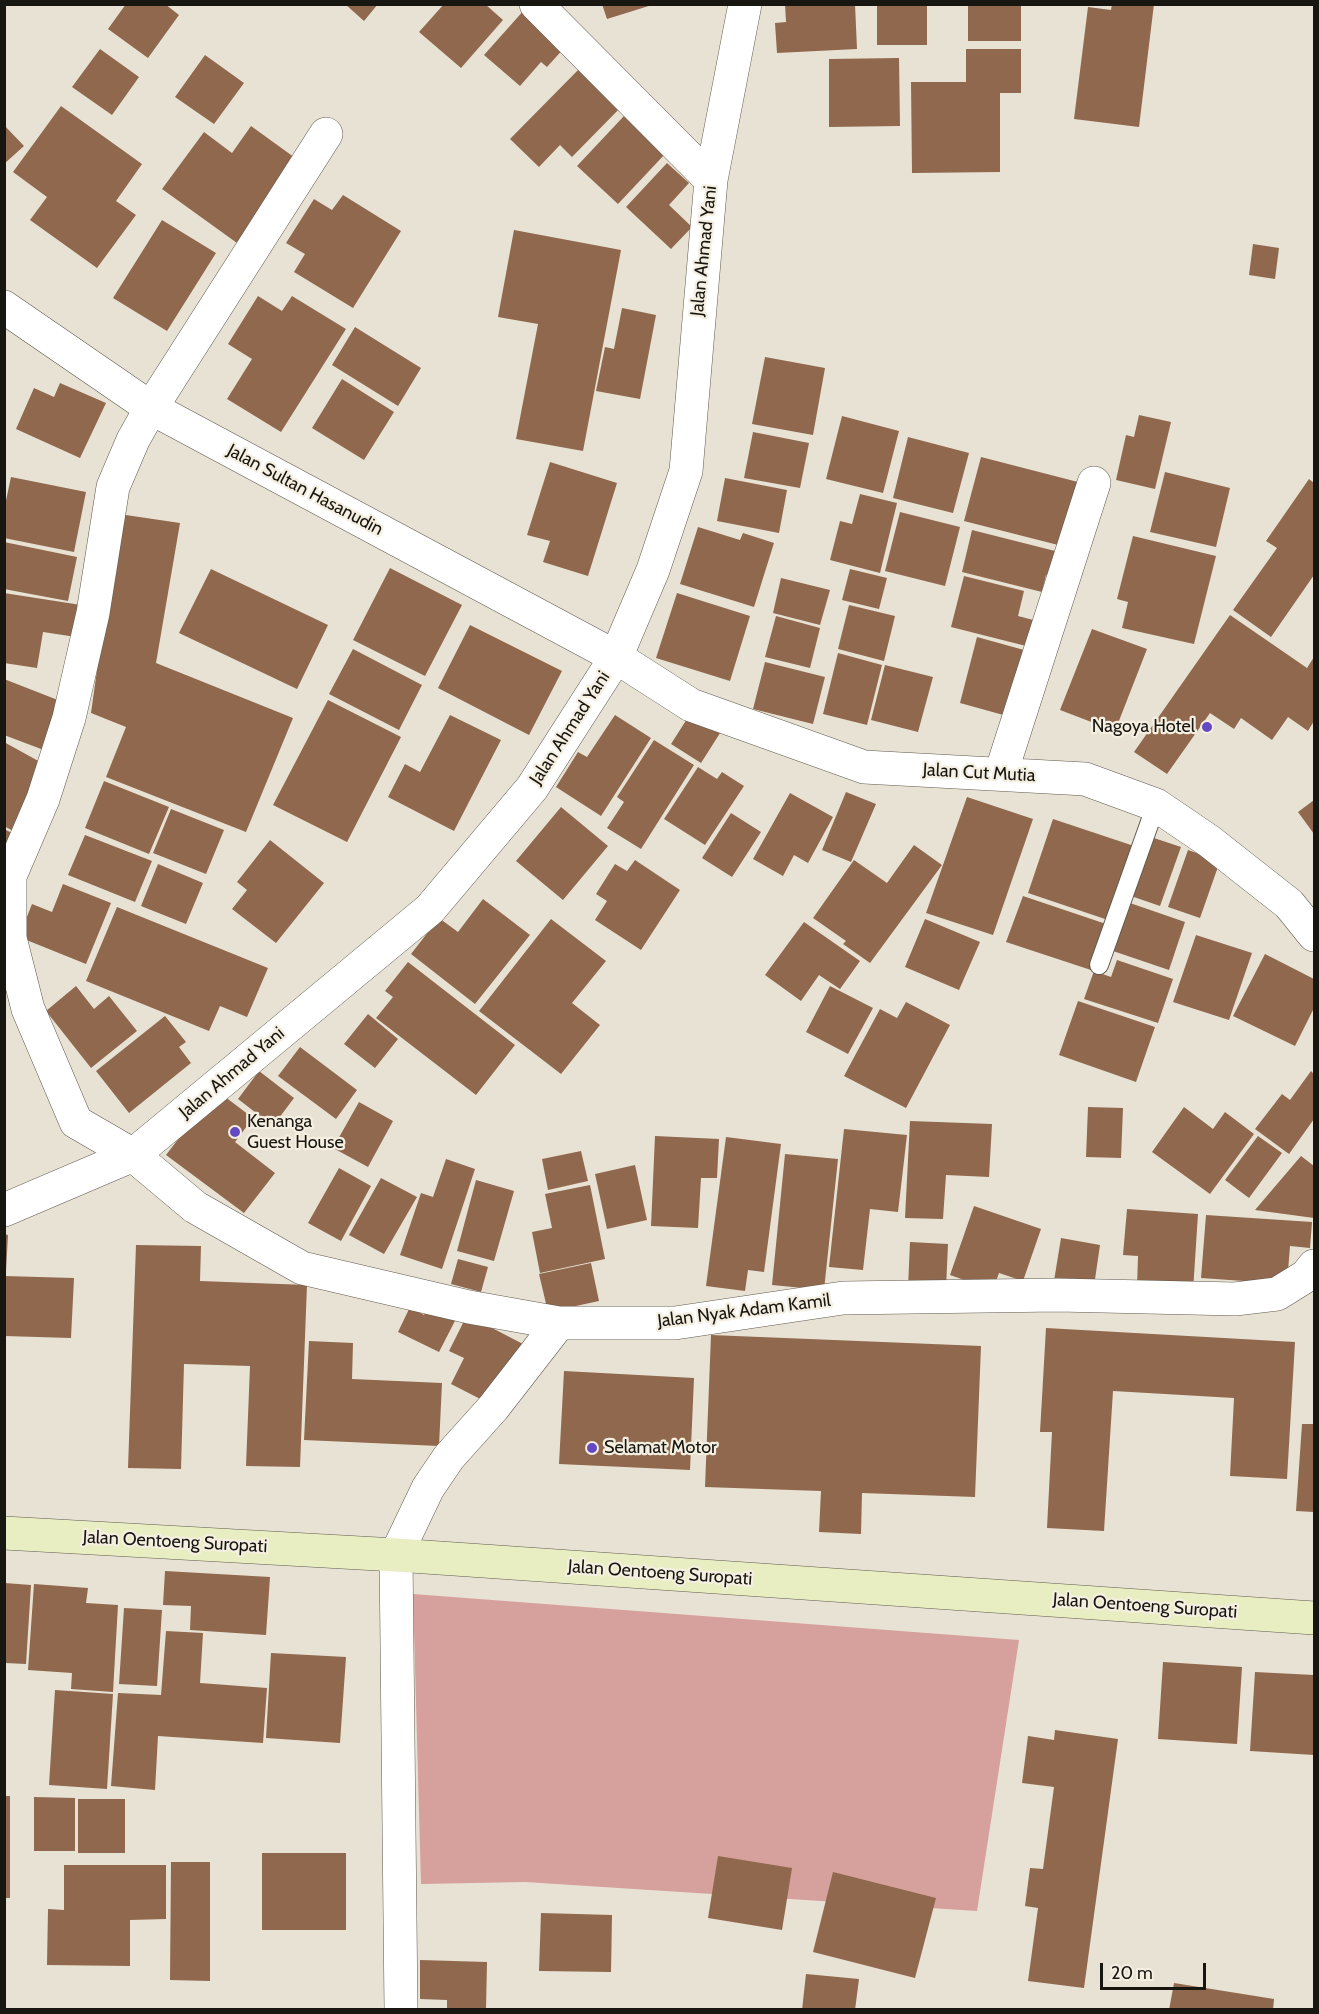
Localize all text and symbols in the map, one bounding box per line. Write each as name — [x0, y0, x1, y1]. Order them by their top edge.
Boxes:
street label: Jalan Ahmad Yani — [686, 185, 722, 317]
street label: Jalan Sultan Hasanudin — [223, 440, 387, 540]
street label: Jalan Ahmad Yani — [525, 667, 615, 789]
place label: Nagoya Hotel — [1092, 716, 1195, 738]
marker: Nagoya Hotel — [1200, 720, 1214, 734]
street label: Jalan Cut Mutia — [922, 759, 1036, 787]
street label: Jalan Ahmad Yani — [175, 1023, 289, 1123]
place label: Kenanga Guest House — [247, 1111, 344, 1154]
marker: Kenanga Guest House — [228, 1125, 242, 1139]
street label: Jalan Nyak Adam Kamil — [656, 1290, 832, 1332]
place label: Selamat Motor — [604, 1437, 717, 1459]
marker: Selamat Motor — [585, 1441, 599, 1455]
street label: Jalan Oentoeng Suropati — [82, 1526, 268, 1558]
street label: Jalan Oentoeng Suropati — [567, 1556, 753, 1590]
street label: Jalan Oentoeng Suropati — [1052, 1589, 1238, 1623]
scale bar — [1103, 1951, 1210, 1989]
text: 20 m — [1111, 1962, 1153, 1984]

